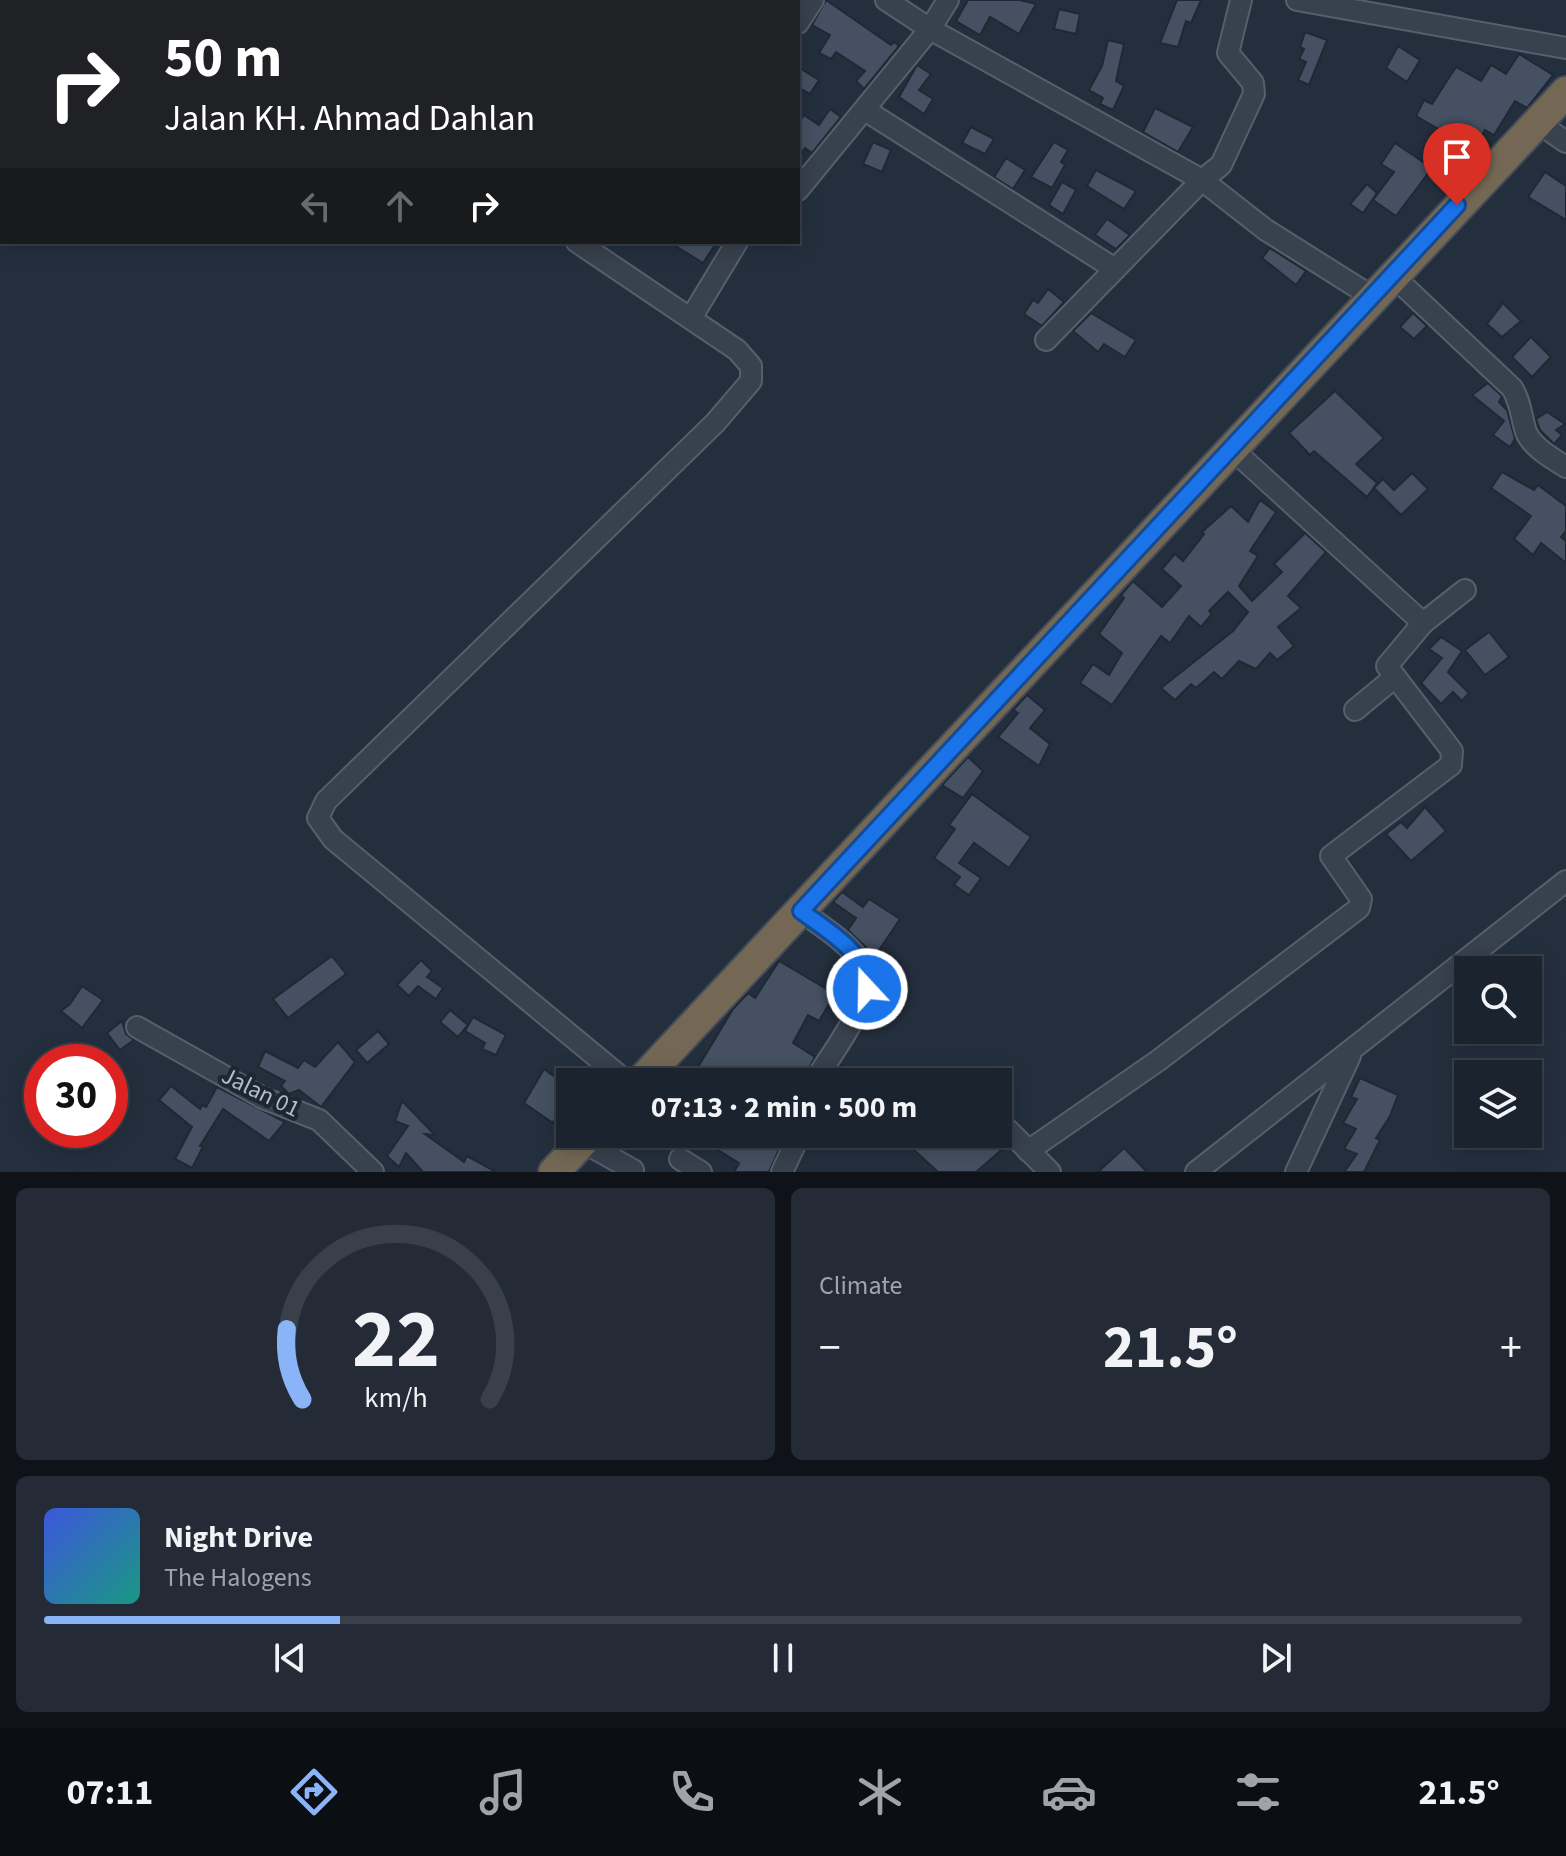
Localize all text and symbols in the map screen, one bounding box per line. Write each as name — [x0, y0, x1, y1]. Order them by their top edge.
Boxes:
text: 50 m — [164, 19, 282, 98]
icon: right — [32, 32, 136, 136]
text: Jalan KH. Ahmad Dahlan — [164, 93, 535, 144]
pin — [1423, 123, 1491, 205]
icon: arrive — [1435, 135, 1479, 179]
icon: left — [294, 184, 338, 228]
icon: ahead — [378, 184, 422, 228]
icon: right — [462, 184, 506, 228]
position arrow — [825, 947, 909, 1031]
map controls — [1454, 956, 1542, 1148]
button: search — [1454, 956, 1542, 1044]
speed limit sign: 30 — [24, 1044, 128, 1148]
street label: Jalan 01 — [216, 1058, 306, 1127]
button: layers — [1454, 1060, 1542, 1148]
text: 07:13 · 2 min · 500 m — [651, 1086, 917, 1129]
text: Climate — [819, 1267, 903, 1304]
text: 22 — [352, 1281, 439, 1399]
text: 21.5° — [1103, 1306, 1238, 1391]
text: − — [819, 1317, 841, 1380]
text: + — [1500, 1317, 1522, 1380]
text: km/h — [364, 1378, 427, 1418]
text: Night Drive — [164, 1516, 313, 1559]
text: The Halogens — [164, 1559, 312, 1596]
icon: previous — [268, 1636, 312, 1680]
icon: pause — [761, 1636, 805, 1680]
icon: next — [1254, 1636, 1298, 1680]
icon: directions — [286, 1764, 342, 1820]
icon: music — [475, 1764, 531, 1820]
icon: phone — [664, 1764, 720, 1820]
icon: climate — [852, 1764, 908, 1820]
icon: car — [1041, 1764, 1097, 1820]
icon: filters — [1230, 1764, 1286, 1820]
text: 07:11 — [66, 1767, 153, 1818]
text: 21.5° — [1419, 1767, 1500, 1818]

